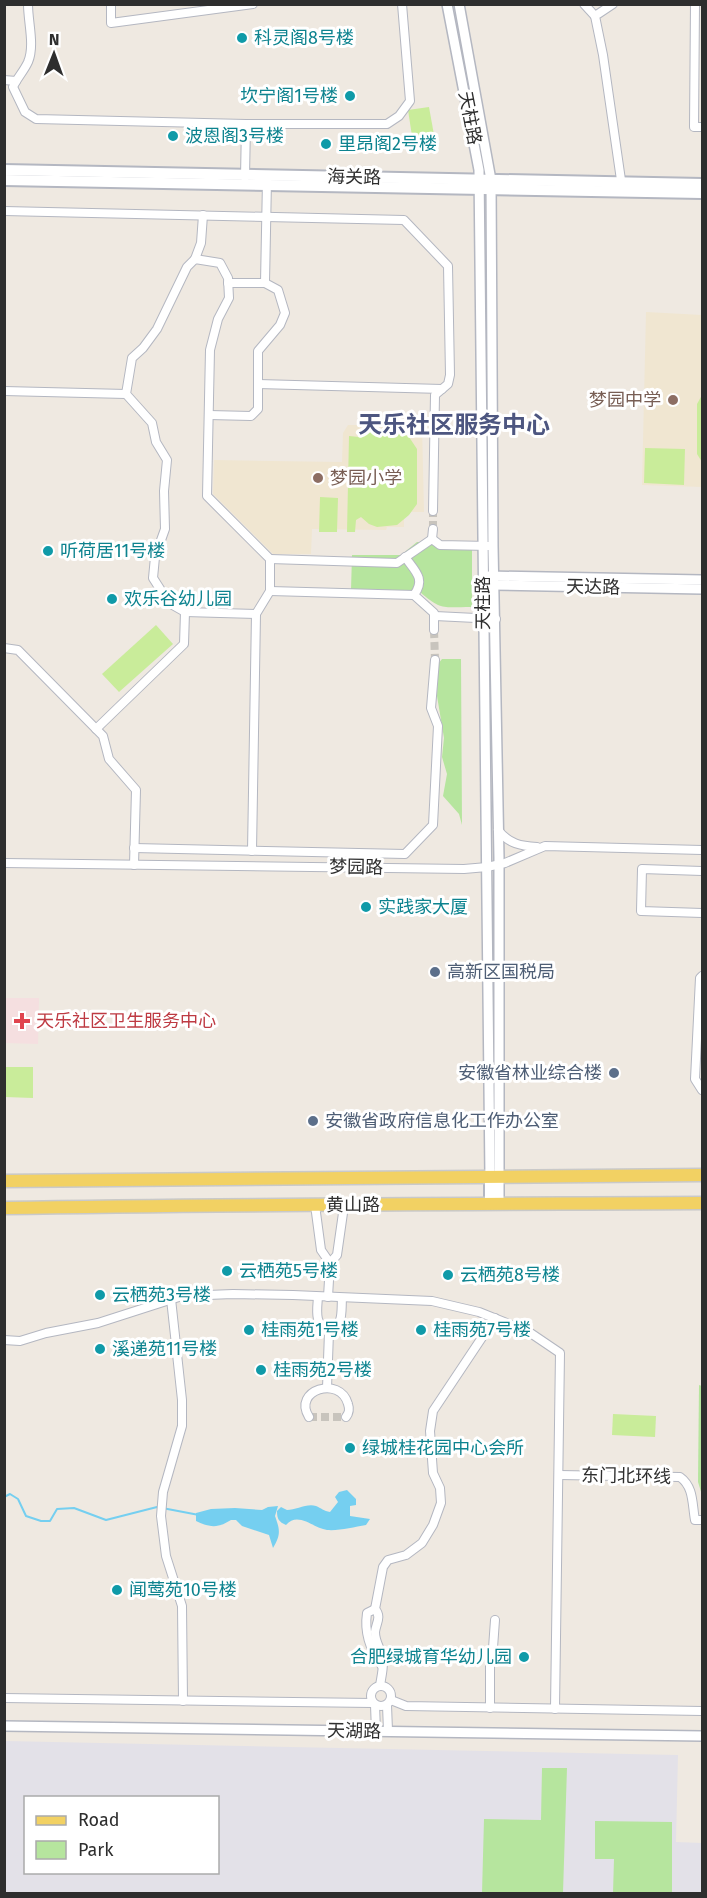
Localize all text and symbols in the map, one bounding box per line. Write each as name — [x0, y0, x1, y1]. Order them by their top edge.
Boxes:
north arrow — [24, 24, 84, 84]
place label: 科灵阁8号楼 — [254, 27, 354, 49]
text: N — [49, 30, 60, 49]
marker: 科灵阁8号楼 — [235, 31, 249, 45]
place label: 坎宁阁1号楼 — [240, 85, 338, 107]
marker: 坎宁阁1号楼 — [343, 89, 357, 103]
street label: 天柱路 — [454, 89, 486, 147]
place label: 波恩阁3号楼 — [185, 125, 284, 147]
marker: 波恩阁3号楼 — [166, 129, 180, 143]
place label: 里昂阁2号楼 — [338, 133, 437, 155]
marker: 里昂阁2号楼 — [319, 137, 333, 151]
street label: 海关路 — [327, 166, 381, 188]
place label: 梦园中学 — [589, 389, 661, 411]
marker: 梦园中学 — [666, 393, 680, 407]
district label: 天乐社区服务中心 — [358, 411, 550, 439]
place label: 梦园小学 — [330, 467, 402, 489]
marker: 梦园小学 — [311, 471, 325, 485]
place label: 听荷居11号楼 — [60, 540, 165, 562]
marker: 听荷居11号楼 — [41, 544, 55, 558]
street label: 天柱路 — [472, 576, 494, 630]
street label: 天达路 — [566, 576, 620, 598]
place label: 欢乐谷幼儿园 — [124, 588, 232, 610]
marker: 欢乐谷幼儿园 — [105, 592, 119, 606]
street label: 梦园路 — [329, 856, 383, 878]
place label: 实践家大厦 — [378, 896, 468, 918]
marker: 实践家大厦 — [359, 900, 373, 914]
place label: 高新区国税局 — [447, 961, 555, 983]
marker: 高新区国税局 — [428, 965, 442, 979]
place label: 天乐社区卫生服务中心 — [36, 1010, 216, 1032]
marker: 天乐社区卫生服务中心 — [13, 1012, 31, 1030]
place label: 安徽省林业综合楼 — [458, 1062, 602, 1084]
marker: 安徽省林业综合楼 — [607, 1066, 621, 1080]
place label: 安徽省政府信息化工作办公室 — [325, 1110, 559, 1132]
marker: 安徽省政府信息化工作办公室 — [306, 1114, 320, 1128]
street label: 黄山路 — [326, 1194, 380, 1216]
place label: 云栖苑5号楼 — [239, 1260, 338, 1282]
marker: 云栖苑5号楼 — [220, 1264, 234, 1278]
place label: 云栖苑8号楼 — [460, 1264, 560, 1286]
marker: 云栖苑8号楼 — [441, 1268, 455, 1282]
place label: 云栖苑3号楼 — [112, 1284, 211, 1306]
marker: 云栖苑3号楼 — [93, 1288, 107, 1302]
place label: 桂雨苑1号楼 — [261, 1319, 359, 1341]
place label: 桂雨苑7号楼 — [433, 1319, 531, 1341]
marker: 桂雨苑1号楼 — [242, 1323, 256, 1337]
marker: 桂雨苑7号楼 — [414, 1323, 428, 1337]
place label: 溪递苑11号楼 — [112, 1338, 217, 1360]
marker: 溪递苑11号楼 — [93, 1342, 107, 1356]
place label: 桂雨苑2号楼 — [273, 1359, 372, 1381]
marker: 桂雨苑2号楼 — [254, 1363, 268, 1377]
place label: 绿城桂花园中心会所 — [362, 1437, 524, 1459]
marker: 绿城桂花园中心会所 — [343, 1441, 357, 1455]
street label: 东门北环线 — [581, 1464, 671, 1488]
place label: 闻莺苑10号楼 — [129, 1579, 237, 1601]
marker: 闻莺苑10号楼 — [110, 1583, 124, 1597]
place label: 合肥绿城育华幼儿园 — [350, 1646, 512, 1668]
marker: 合肥绿城育华幼儿园 — [517, 1650, 531, 1664]
street label: 天湖路 — [327, 1720, 381, 1742]
legend — [24, 1796, 219, 1874]
text: Road — [78, 1809, 120, 1831]
text: Park — [78, 1839, 114, 1861]

